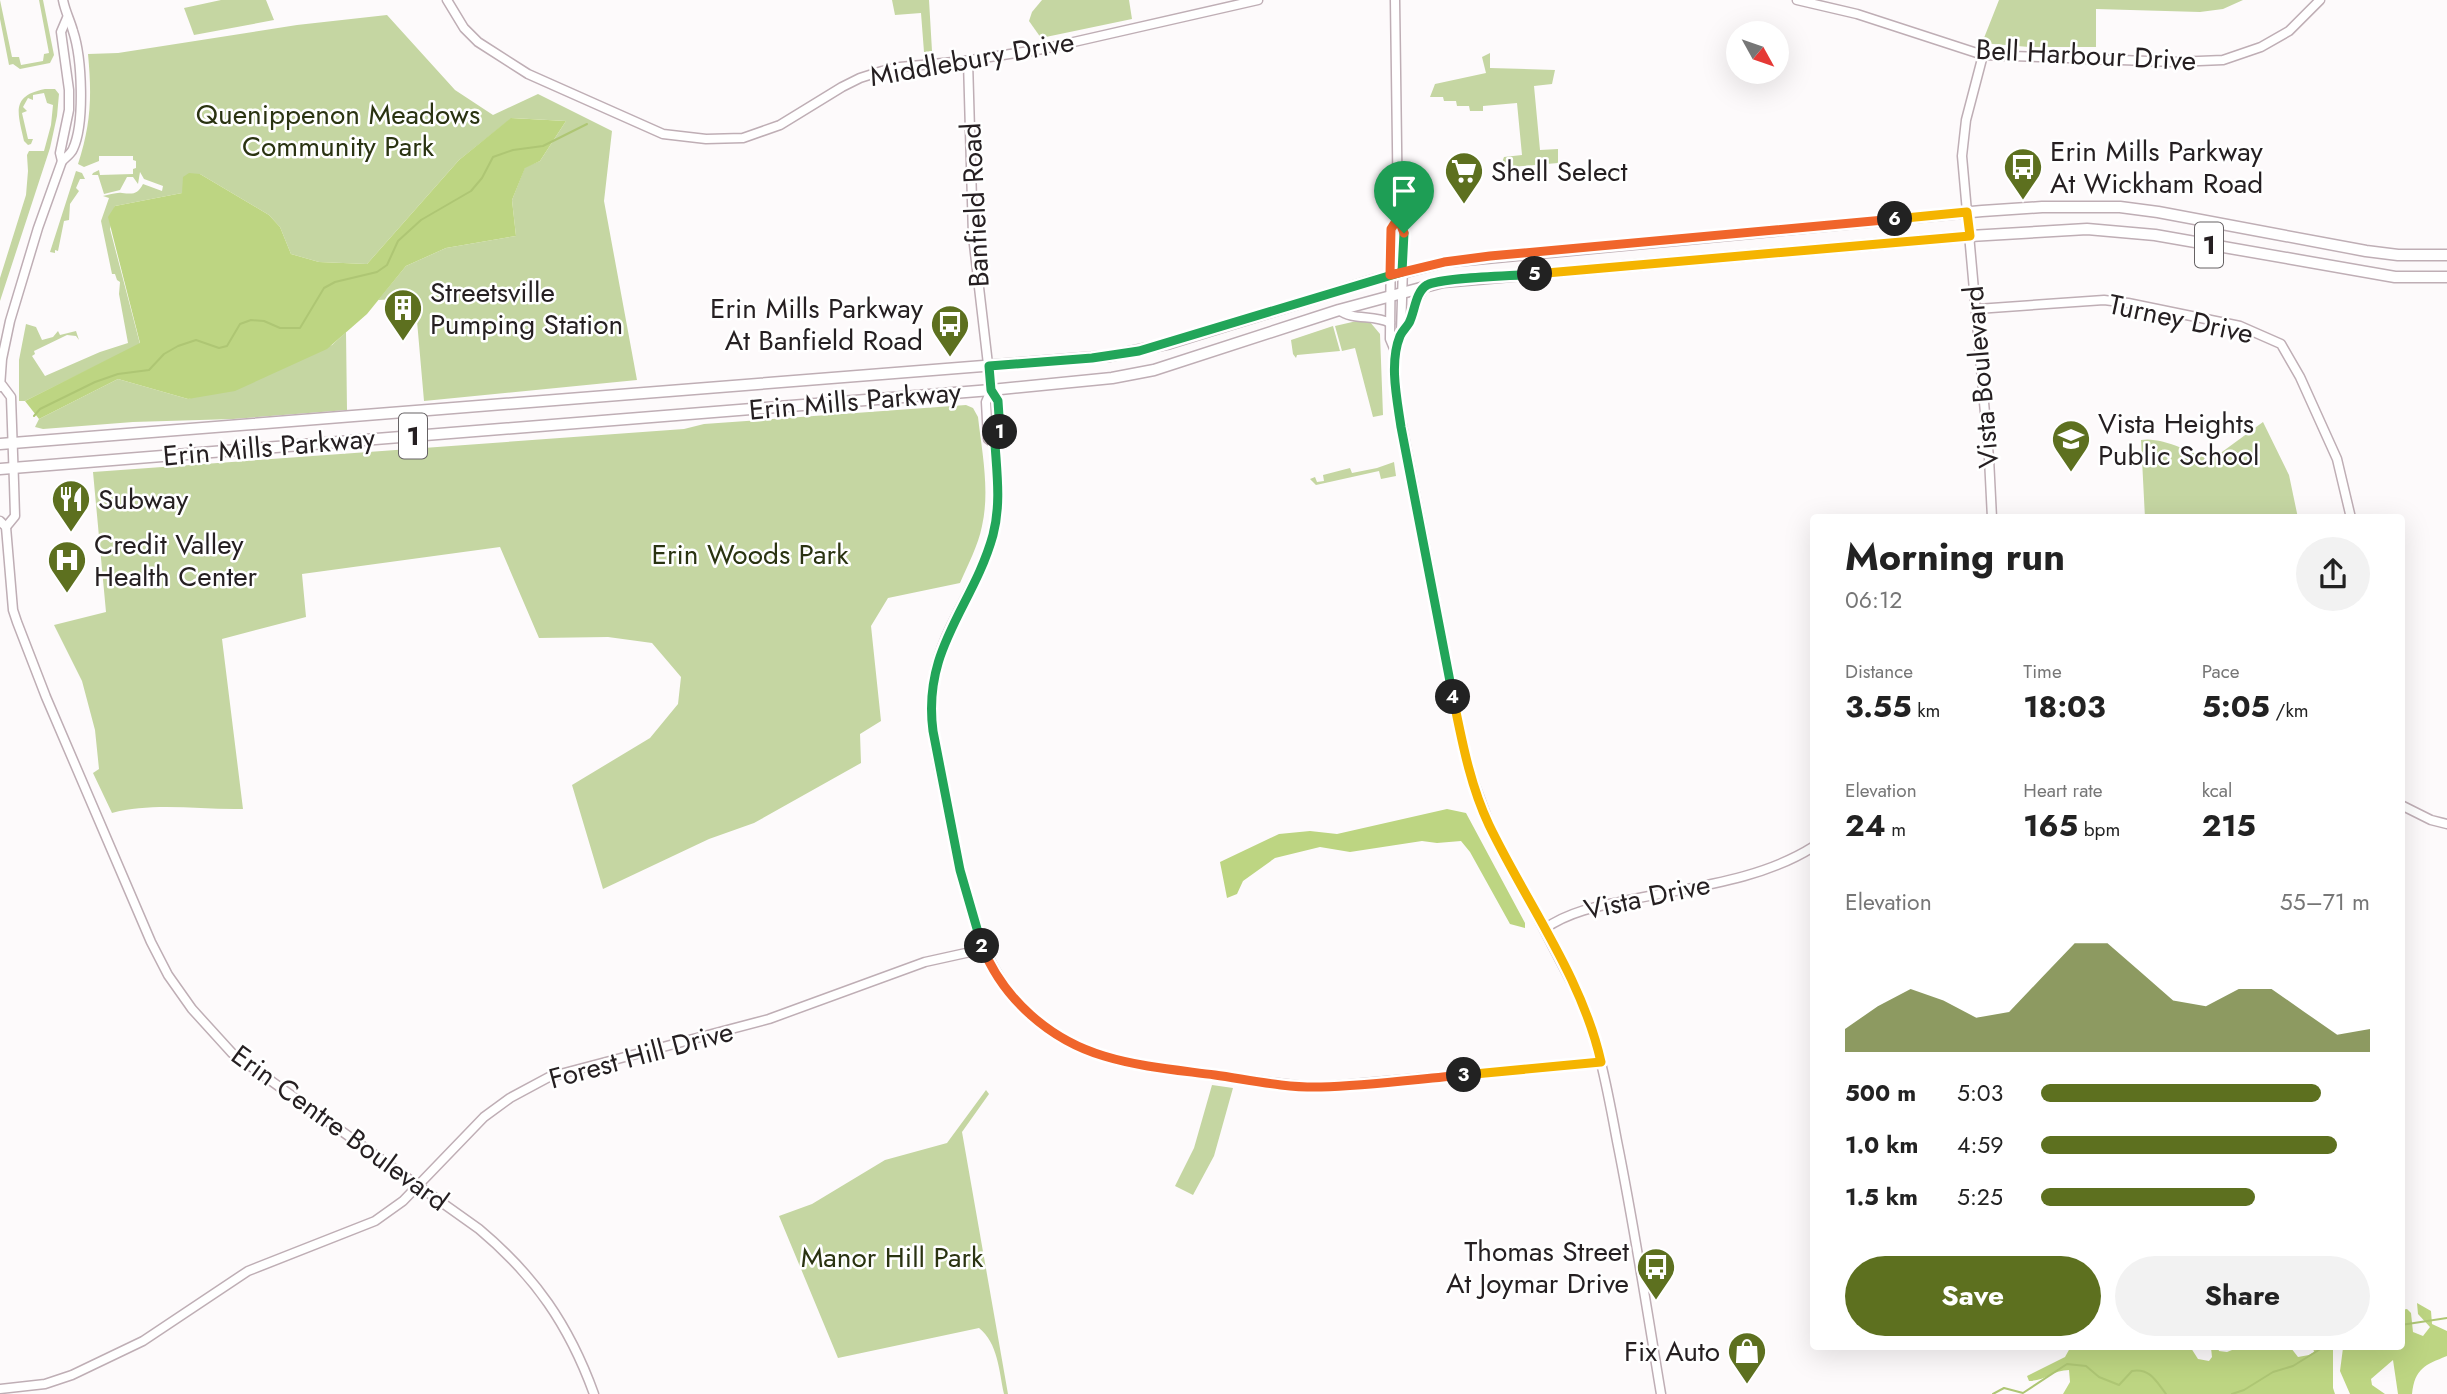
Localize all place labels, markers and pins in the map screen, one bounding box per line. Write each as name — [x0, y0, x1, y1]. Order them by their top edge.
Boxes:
place label: Erin Mills Parkway At Wickham Road — [2050, 131, 2264, 204]
bus stop icon: Erin Mills Parkway At Wickham Road — [2002, 146, 2044, 201]
supermarket icon: Shell Select — [1443, 150, 1485, 205]
place label: Shell Select — [1491, 151, 1628, 192]
pin — [1374, 161, 1434, 233]
pin: 6 — [1878, 202, 1912, 236]
pin: 5 — [1518, 256, 1552, 292]
place label: Streetsville Pumping Station — [430, 272, 623, 345]
building icon: Streetsville Pumping Station — [382, 287, 424, 342]
place label: Erin Mills Parkway At Banfield Road — [710, 288, 924, 361]
bus stop icon: Erin Mills Parkway At Banfield Road — [929, 303, 971, 358]
place label: Vista Heights Public School — [2098, 403, 2259, 476]
pin: 1 — [982, 414, 1018, 450]
school or university icon: Vista Heights Public School — [2050, 418, 2092, 473]
restaurant icon: Subway — [50, 478, 92, 533]
place label: Subway — [98, 479, 189, 520]
place label: Credit Valley Health Center — [94, 524, 258, 597]
hospital icon: Credit Valley Health Center — [46, 539, 88, 594]
pin: 4 — [1436, 680, 1470, 714]
pin: 2 — [964, 928, 1000, 964]
pin: 3 — [1446, 1058, 1482, 1092]
place label: Thomas Street At Joymar Drive — [1446, 1231, 1629, 1304]
bus stop icon: Thomas Street At Joymar Drive — [1635, 1246, 1677, 1301]
shop icon: Fix Auto — [1726, 1330, 1768, 1385]
place label: Fix Auto — [1624, 1331, 1720, 1372]

